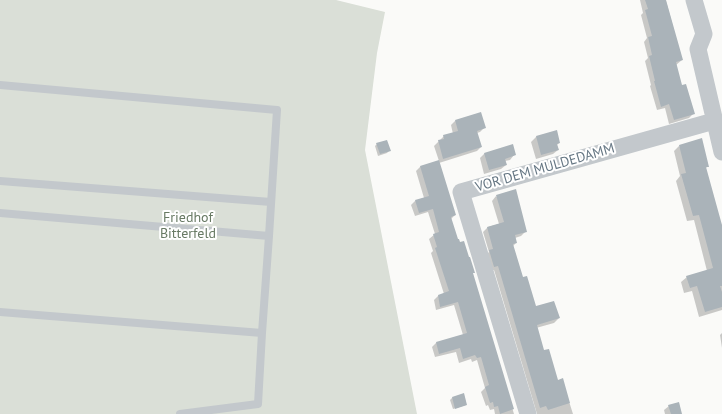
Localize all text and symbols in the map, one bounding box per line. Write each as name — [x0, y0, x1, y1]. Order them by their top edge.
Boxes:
street label: VOR DEM MULDEDAMM — [473, 140, 617, 196]
park label: Friedhof Bitterfeld — [160, 210, 216, 242]

